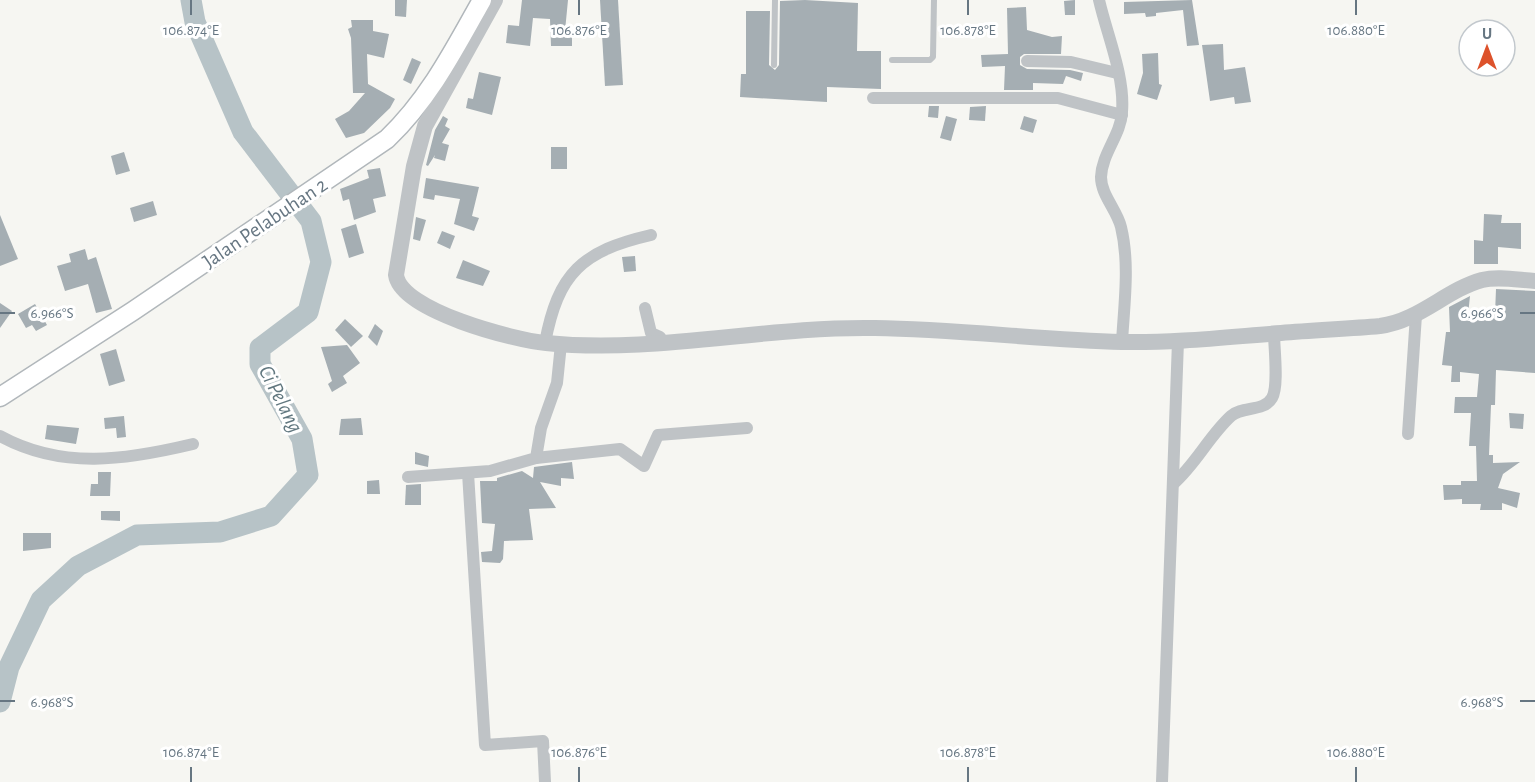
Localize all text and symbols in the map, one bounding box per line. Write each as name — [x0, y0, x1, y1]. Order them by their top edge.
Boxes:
north arrow — [1457, 18, 1517, 78]
text: 106.874°E — [163, 23, 219, 38]
text: 106.876°E — [551, 23, 607, 38]
text: 106.878°E — [940, 23, 996, 38]
text: 106.880°E — [1327, 23, 1385, 38]
text: U — [1482, 26, 1492, 42]
street label: Jalan Pelabuhan 2 — [199, 174, 331, 272]
text: 6.966°S — [30, 306, 74, 321]
text: 6.966°S — [1460, 306, 1504, 321]
water label: Ci Pelang — [255, 362, 307, 436]
text: 6.968°S — [30, 695, 74, 710]
text: 6.968°S — [1460, 695, 1504, 710]
text: 106.874°E — [163, 745, 219, 760]
text: 106.876°E — [551, 745, 607, 760]
text: 106.878°E — [940, 745, 996, 760]
text: 106.880°E — [1327, 745, 1385, 760]

